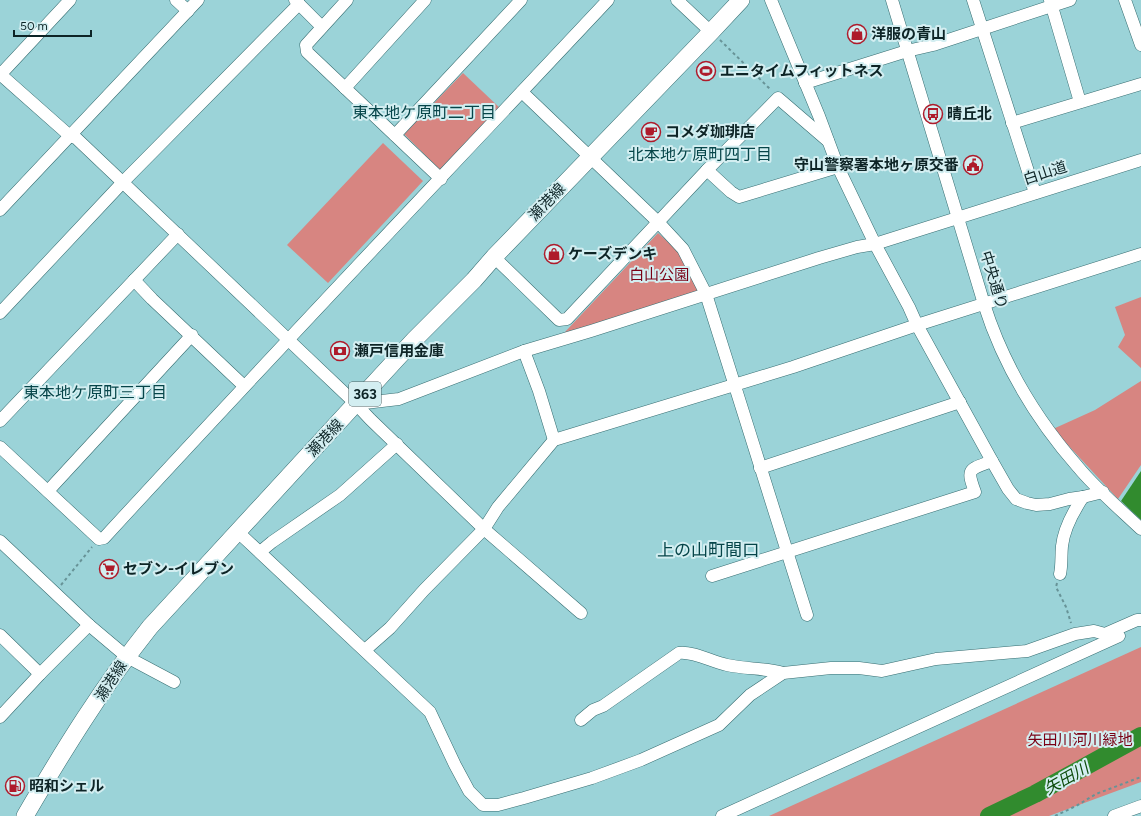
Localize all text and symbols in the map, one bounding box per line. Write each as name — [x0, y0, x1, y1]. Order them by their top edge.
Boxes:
scale bar — [14, 12, 91, 38]
text: 50 m — [20, 19, 48, 33]
shop icon: 洋服の青山 — [846, 23, 868, 45]
place label: 洋服の青山 — [871, 25, 946, 43]
sports icon: エニタイムフィットネス — [695, 60, 717, 82]
place label: エニタイムフィットネス — [720, 62, 884, 80]
district label: 東本地ケ原町二丁目 — [352, 103, 496, 122]
bus stop icon: 晴丘北 — [922, 103, 944, 125]
place label: 晴丘北 — [947, 105, 992, 123]
cafe icon: コメダ珈琲店 — [640, 121, 662, 143]
place label: コメダ珈琲店 — [665, 123, 755, 141]
district label: 北本地ケ原町四丁目 — [628, 145, 772, 164]
public building icon: 守山警察署本地ヶ原交番 — [962, 154, 984, 176]
place label: 守山警察署本地ヶ原交番 — [794, 156, 959, 174]
street label: 白山道 — [1021, 157, 1069, 189]
street label: 瀬港線 — [525, 180, 569, 224]
shop icon: ケーズデンキ — [543, 243, 565, 265]
place label: ケーズデンキ — [568, 245, 657, 263]
street label: 中央通り — [977, 249, 1011, 311]
park label: 白山公園 — [629, 266, 689, 284]
bank icon: 瀬戸信用金庫 — [329, 340, 351, 362]
place label: 瀬戸信用金庫 — [354, 342, 444, 360]
road number: 363 — [349, 382, 381, 406]
district label: 東本地ケ原町三丁目 — [23, 383, 167, 402]
street label: 瀬港線 — [303, 415, 347, 461]
district label: 上の山町間口 — [657, 540, 759, 560]
supermarket icon: セブン-イレブン — [98, 558, 120, 580]
place label: セブン-イレブン — [123, 560, 234, 578]
street label: 瀬港線 — [91, 657, 131, 705]
park label: 矢田川河川緑地 — [1027, 731, 1133, 749]
water label: 矢田川 — [1041, 758, 1094, 798]
fuel station icon: 昭和シェル — [4, 775, 26, 797]
place label: 昭和シェル — [29, 777, 104, 795]

